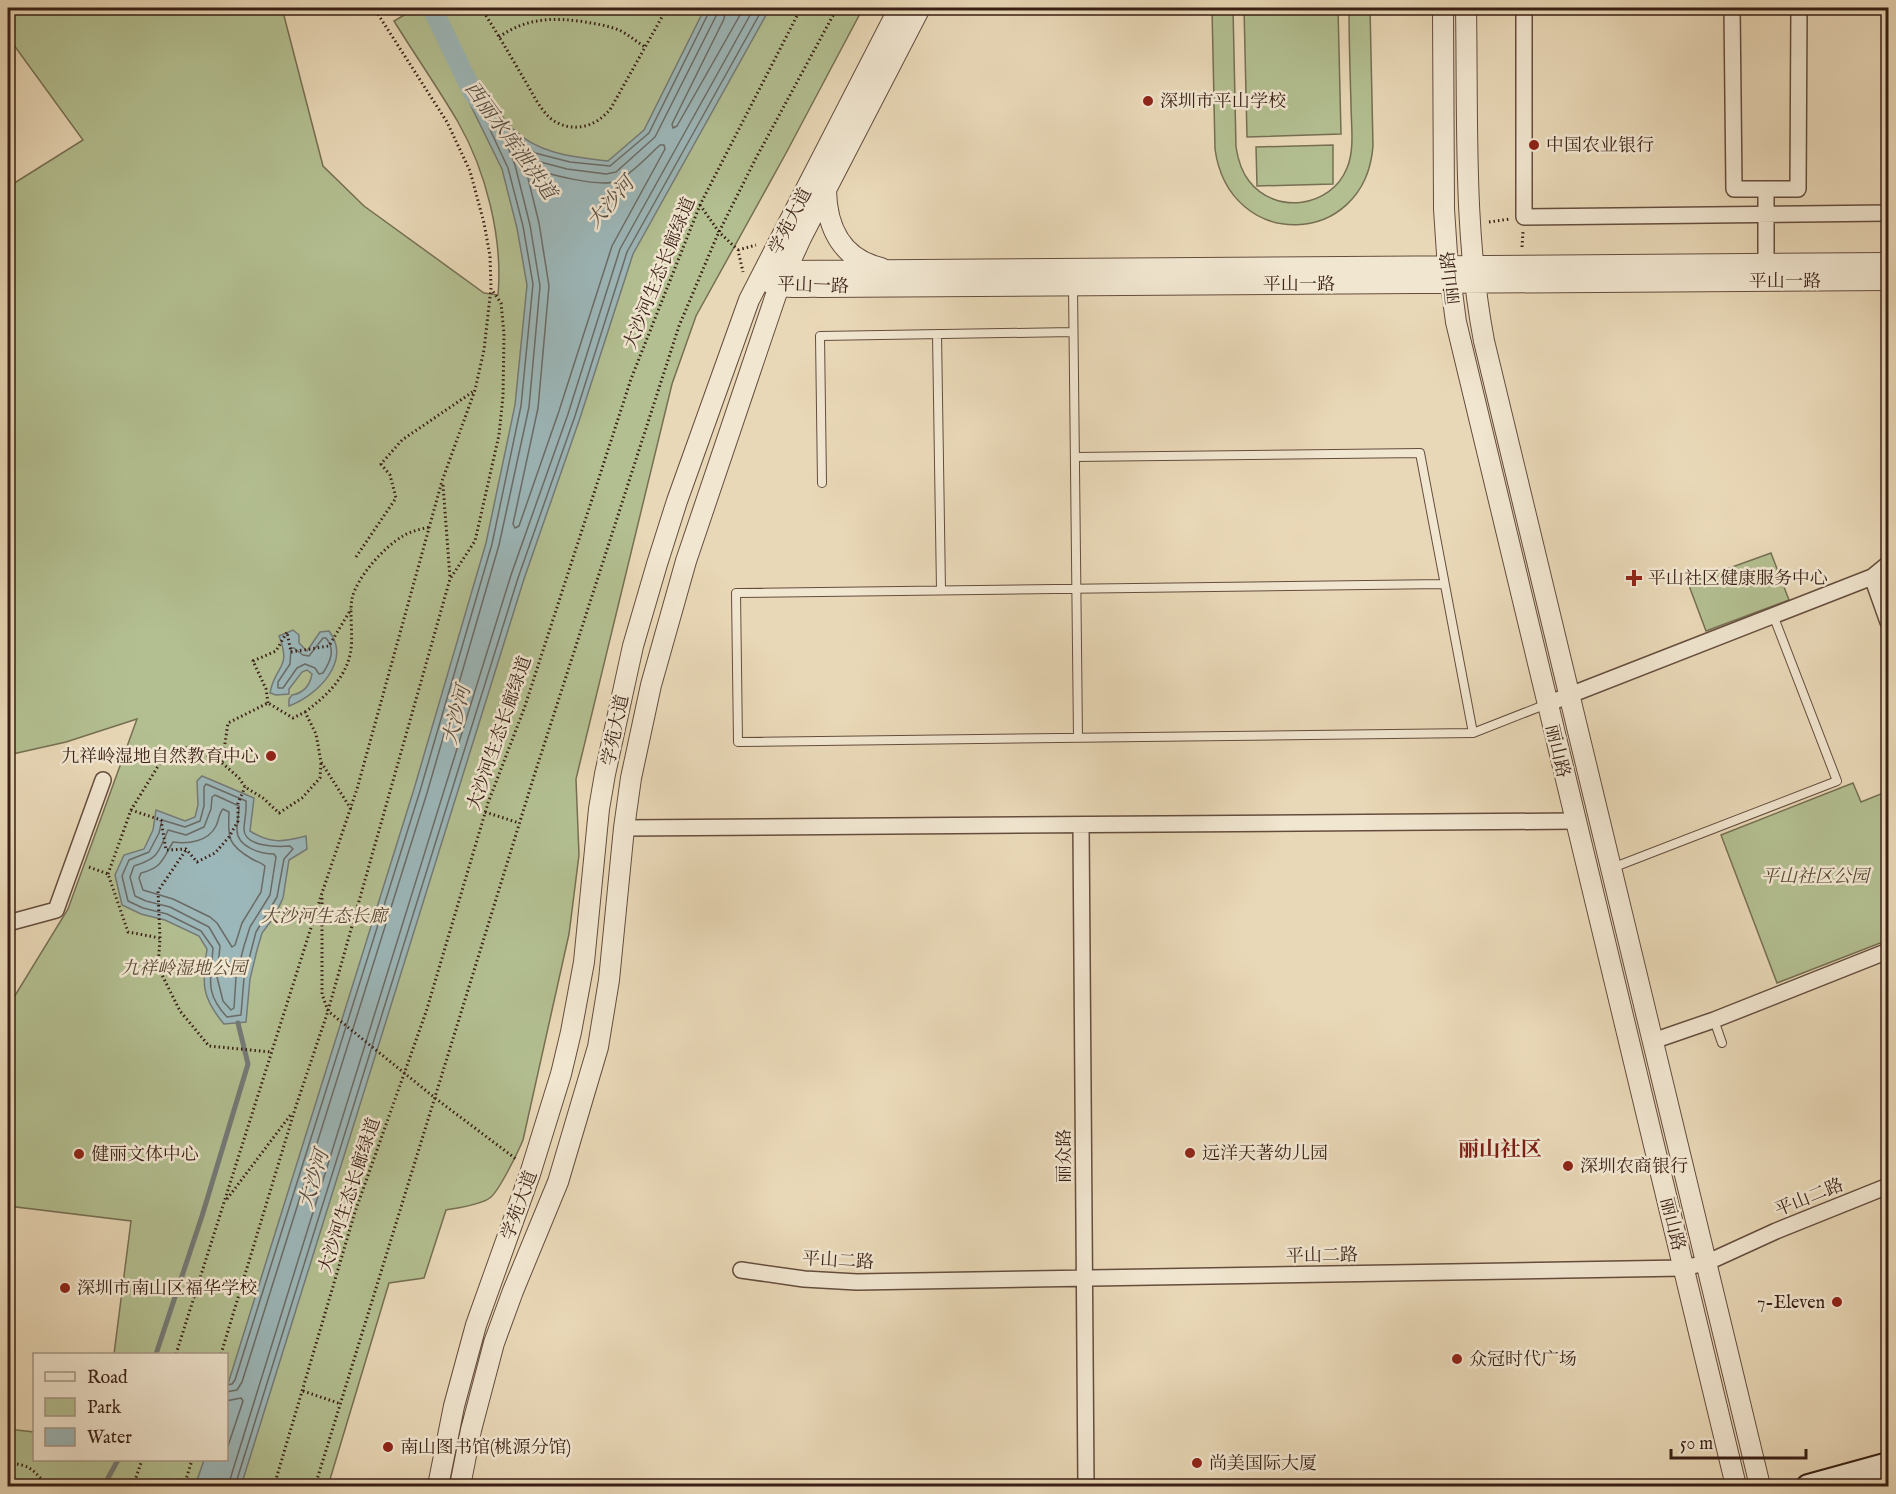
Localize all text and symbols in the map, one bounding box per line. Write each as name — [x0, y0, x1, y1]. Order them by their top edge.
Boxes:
water label: 西丽水库泄洪道 — [459, 77, 563, 207]
place label: 深圳市平山学校 — [1160, 91, 1286, 114]
marker: 深圳市平山学校 — [1141, 94, 1155, 108]
place label: 中国农业银行 — [1546, 135, 1654, 158]
marker: 中国农业银行 — [1527, 138, 1541, 152]
water label: 大沙河 — [582, 170, 642, 234]
street label: 学苑大道 — [765, 184, 818, 259]
street label: 大沙河生态长廊绿道 — [619, 194, 701, 353]
street label: 丽山路 — [1437, 250, 1466, 306]
street label: 平山一路 — [1749, 271, 1821, 294]
street label: 平山一路 — [777, 274, 849, 299]
street label: 平山一路 — [1263, 274, 1335, 297]
place label: 平山社区健康服务中心 — [1648, 568, 1828, 591]
marker: 平山社区健康服务中心 — [1625, 569, 1643, 587]
street label: 大沙河生态长廊绿道 — [463, 653, 538, 814]
water label: 大沙河 — [438, 680, 478, 747]
street label: 学苑大道 — [598, 693, 635, 768]
street label: 丽山路 — [1539, 722, 1574, 780]
place label: 九祥岭湿地自然教育中心 — [61, 746, 259, 769]
marker: 九祥岭湿地自然教育中心 — [264, 749, 278, 763]
park label: 平山社区公园 — [1761, 866, 1872, 889]
park label: 大沙河生态长廊 — [261, 906, 390, 929]
park label: 九祥岭湿地公园 — [121, 958, 250, 981]
street label: 大沙河生态长廊绿道 — [314, 1115, 386, 1276]
street label: 丽众路 — [1054, 1129, 1077, 1183]
district label: 丽山社区 — [1458, 1137, 1542, 1164]
place label: 远洋天著幼儿园 — [1202, 1143, 1328, 1166]
place label: 健丽文体中心 — [91, 1144, 199, 1167]
water label: 大沙河 — [294, 1144, 336, 1212]
marker: 远洋天著幼儿园 — [1183, 1146, 1197, 1160]
marker: 健丽文体中心 — [72, 1147, 86, 1161]
place label: 深圳农商银行 — [1580, 1156, 1688, 1179]
marker: 深圳农商银行 — [1561, 1159, 1575, 1173]
street label: 学苑大道 — [497, 1168, 544, 1243]
street label: 平山二路 — [1772, 1174, 1847, 1223]
street label: 丽山路 — [1654, 1195, 1689, 1253]
street label: 平山二路 — [1286, 1244, 1358, 1269]
street label: 平山二路 — [801, 1248, 874, 1275]
place label: 深圳市南山区福华学校 — [77, 1278, 257, 1301]
marker: 深圳市南山区福华学校 — [58, 1281, 72, 1295]
place label: 7-Eleven — [1757, 1292, 1825, 1315]
marker: 7-Eleven — [1830, 1295, 1844, 1309]
place label: 众冠时代广场 — [1469, 1349, 1577, 1372]
marker: 众冠时代广场 — [1450, 1352, 1464, 1366]
legend — [33, 1353, 228, 1461]
text: Road — [87, 1367, 128, 1390]
text: Park — [87, 1397, 122, 1420]
scale bar — [1671, 1422, 1806, 1460]
text: Water — [87, 1427, 132, 1450]
text: 50 m — [1680, 1433, 1713, 1456]
place label: 南山图书馆(桃源分馆) — [400, 1437, 571, 1460]
marker: 南山图书馆(桃源分馆) — [381, 1440, 395, 1454]
place label: 尚美国际大厦 — [1209, 1453, 1317, 1476]
marker: 尚美国际大厦 — [1190, 1456, 1204, 1470]

